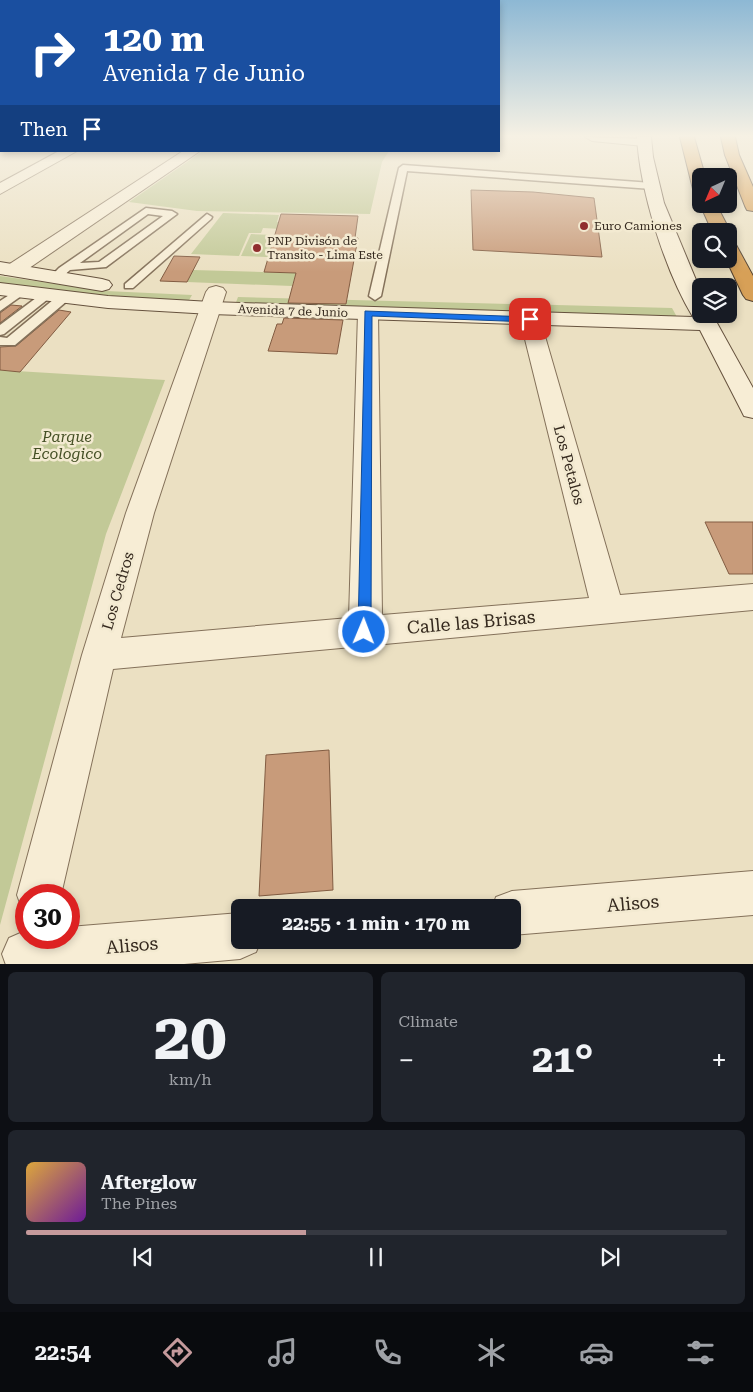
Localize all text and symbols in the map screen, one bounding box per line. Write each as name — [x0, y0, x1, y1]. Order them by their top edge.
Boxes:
text: 120 m — [103, 19, 204, 60]
icon: right — [20, 20, 85, 85]
text: Avenida 7 de Junio — [103, 61, 305, 86]
icon: arrive — [78, 115, 106, 143]
text: Then — [20, 118, 68, 141]
north arrow — [692, 168, 738, 212]
map controls — [692, 168, 737, 323]
place label: Euro Camiones — [594, 219, 682, 233]
marker: Euro Camiones — [578, 220, 590, 232]
button: search — [692, 223, 737, 268]
place label: PNP Divisón de Transito - Lima Este — [267, 234, 383, 262]
marker: PNP Divisón de Transito - Lima Este — [251, 242, 263, 254]
button: layers — [692, 278, 737, 323]
pin — [509, 298, 551, 340]
street label: Avenida 7 de Junio — [238, 302, 348, 320]
icon: arrive — [516, 305, 544, 333]
street label: Los Petalos — [550, 423, 588, 507]
park label: Parque Ecologico — [31, 428, 102, 463]
street label: Los Cedros — [98, 550, 138, 632]
position arrow — [337, 605, 389, 657]
street label: Calle las Brisas — [406, 606, 536, 638]
speed limit sign: 30 — [15, 884, 80, 949]
street label: Alisos — [606, 890, 660, 916]
text: 22:55 · 1 min · 170 m — [282, 912, 470, 935]
street label: Alisos — [105, 932, 159, 958]
text: 20 — [154, 999, 227, 1075]
text: Climate — [399, 1012, 458, 1031]
text: 21° — [532, 1037, 593, 1081]
text: − — [399, 1044, 414, 1077]
text: + — [711, 1044, 727, 1077]
text: km/h — [169, 1070, 212, 1089]
text: Afterglow — [101, 1171, 197, 1194]
text: The Pines — [101, 1194, 177, 1213]
icon: previous — [129, 1243, 157, 1271]
icon: pause — [362, 1243, 390, 1271]
icon: next — [596, 1243, 624, 1271]
icon: directions — [160, 1335, 195, 1370]
icon: music — [265, 1335, 300, 1370]
icon: phone — [370, 1335, 405, 1370]
icon: climate — [474, 1335, 509, 1370]
icon: car — [579, 1335, 614, 1370]
icon: filters — [683, 1335, 718, 1370]
text: 22:54 — [35, 1340, 91, 1365]

